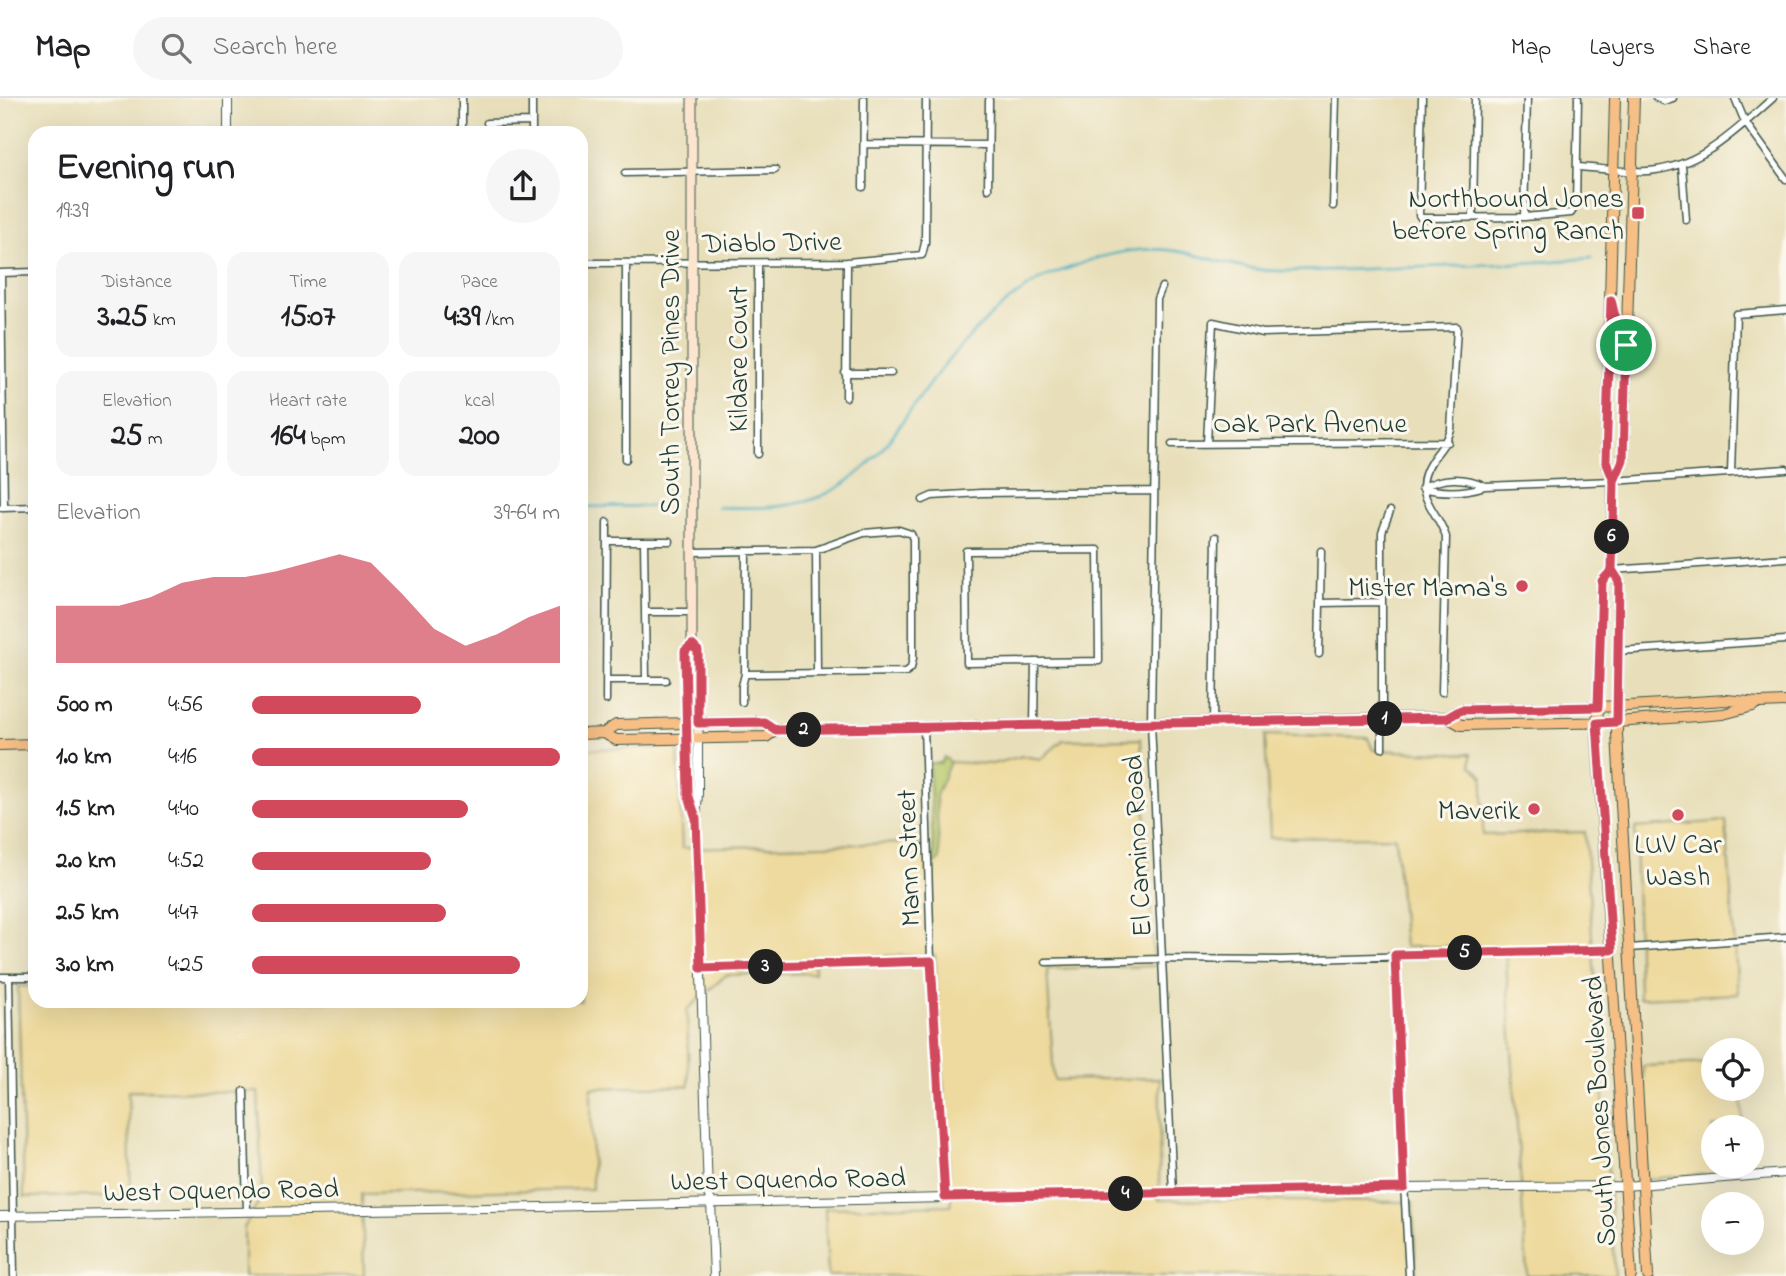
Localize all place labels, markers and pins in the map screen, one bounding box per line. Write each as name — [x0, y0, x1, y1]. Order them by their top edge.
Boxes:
place label: Northbound Jones before Spring Ranch — [1392, 180, 1624, 253]
marker: Northbound Jones before Spring Ranch — [1630, 205, 1646, 221]
pin — [1596, 315, 1656, 375]
pin: 6 — [1594, 520, 1630, 555]
place label: Mister Mama's — [1348, 569, 1508, 610]
marker: Mister Mama's — [1514, 578, 1530, 594]
pin: 1 — [1368, 702, 1402, 736]
pin: 2 — [786, 712, 822, 748]
place label: Maverik — [1438, 792, 1521, 833]
marker: Maverik — [1526, 801, 1542, 817]
marker: LUV Car Wash — [1670, 807, 1686, 823]
place label: LUV Car Wash — [1634, 826, 1722, 899]
pin: 5 — [1448, 936, 1482, 970]
pin: 3 — [748, 950, 784, 984]
pin: 4 — [1108, 1176, 1144, 1212]

